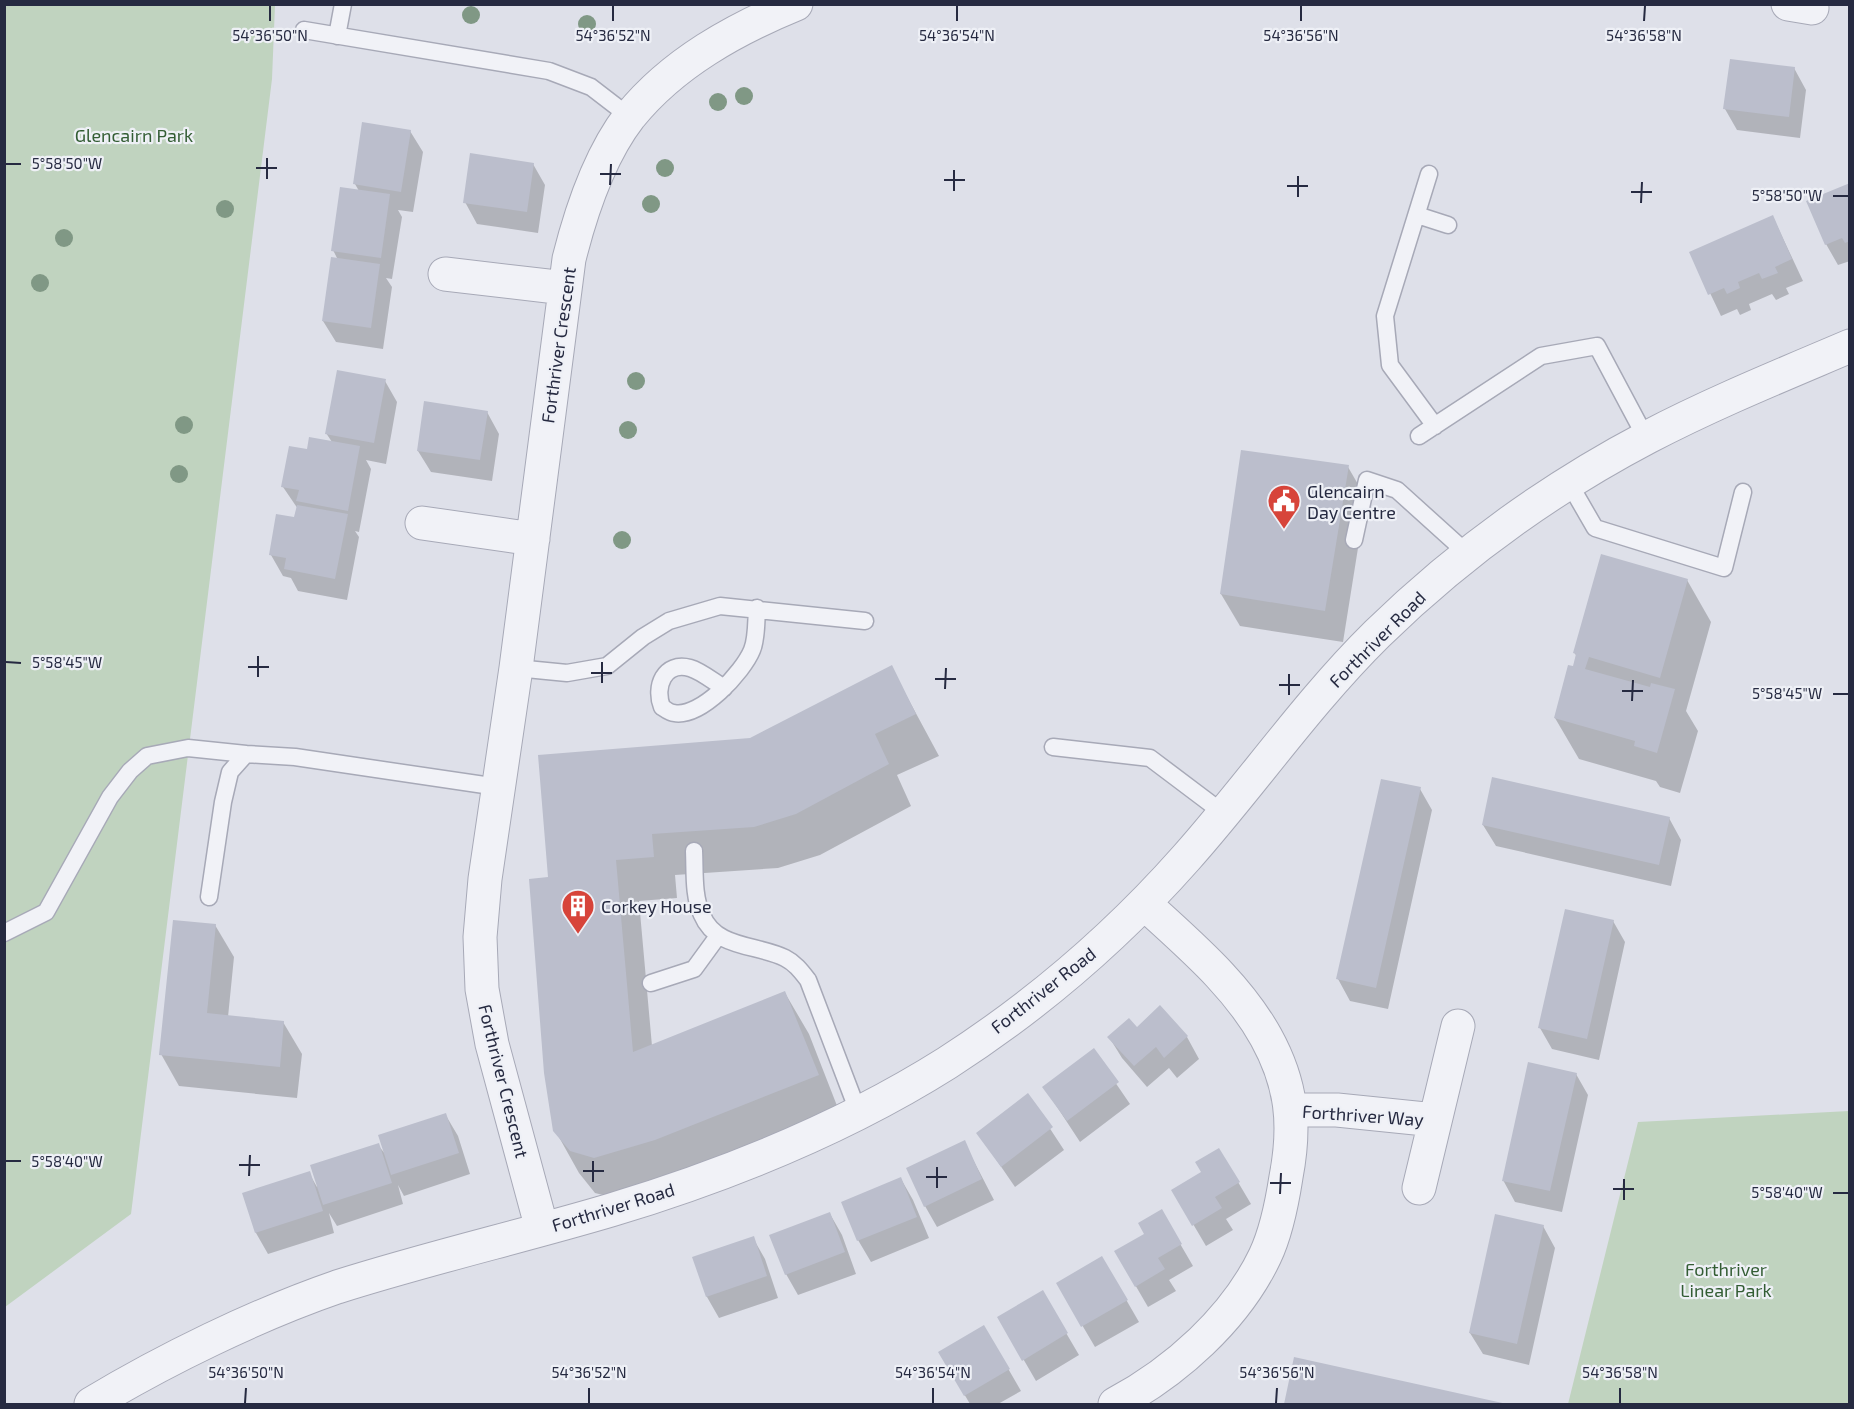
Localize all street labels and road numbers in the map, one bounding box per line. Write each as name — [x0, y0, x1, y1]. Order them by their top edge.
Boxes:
street label: Forthriver Crescent — [536, 265, 580, 425]
street label: Forthriver Road — [1324, 586, 1430, 692]
street label: Forthriver Road — [986, 942, 1100, 1038]
street label: Forthriver Crescent — [474, 1002, 534, 1160]
street label: Forthriver Way — [1301, 1100, 1425, 1130]
street label: Forthriver Road — [549, 1178, 677, 1236]

